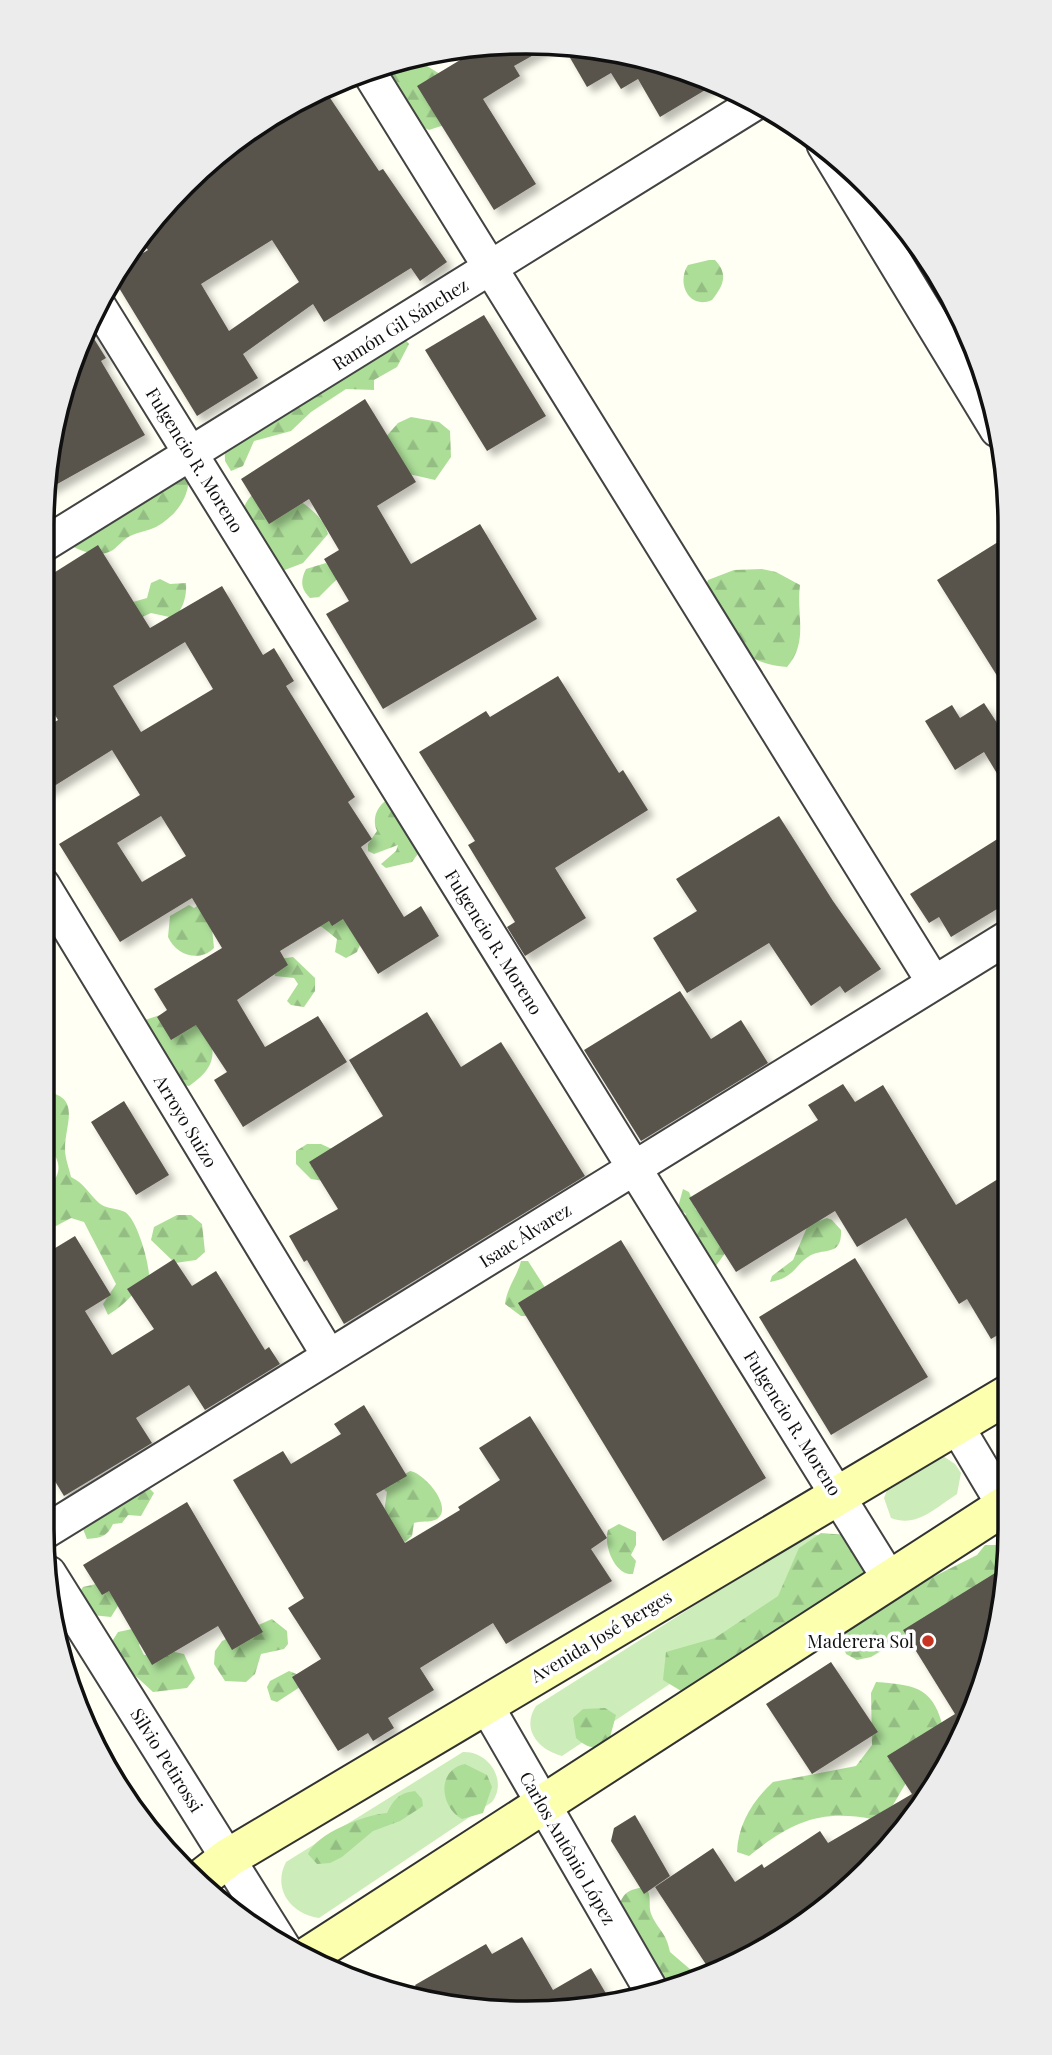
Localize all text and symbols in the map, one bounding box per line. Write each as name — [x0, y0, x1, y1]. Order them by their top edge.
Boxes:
street label: Ramón Gil Sánchez — [328, 273, 472, 375]
street label: Fulgencio R. Moreno — [141, 383, 249, 537]
street label: Fulgencio R. Moreno — [440, 865, 548, 1019]
street label: Arroyo Suizo — [148, 1069, 223, 1172]
street label: Isaac Álvarez — [475, 1197, 575, 1273]
street label: Fulgencio R. Moreno — [739, 1346, 847, 1500]
street label: Avenida José Berges — [525, 1584, 676, 1688]
place label: Maderera Sol — [807, 1629, 914, 1653]
marker: Maderera Sol — [920, 1633, 936, 1649]
street label: Silvio Petirossi — [125, 1703, 209, 1817]
street label: Carlos Antônio López — [514, 1767, 622, 1929]

